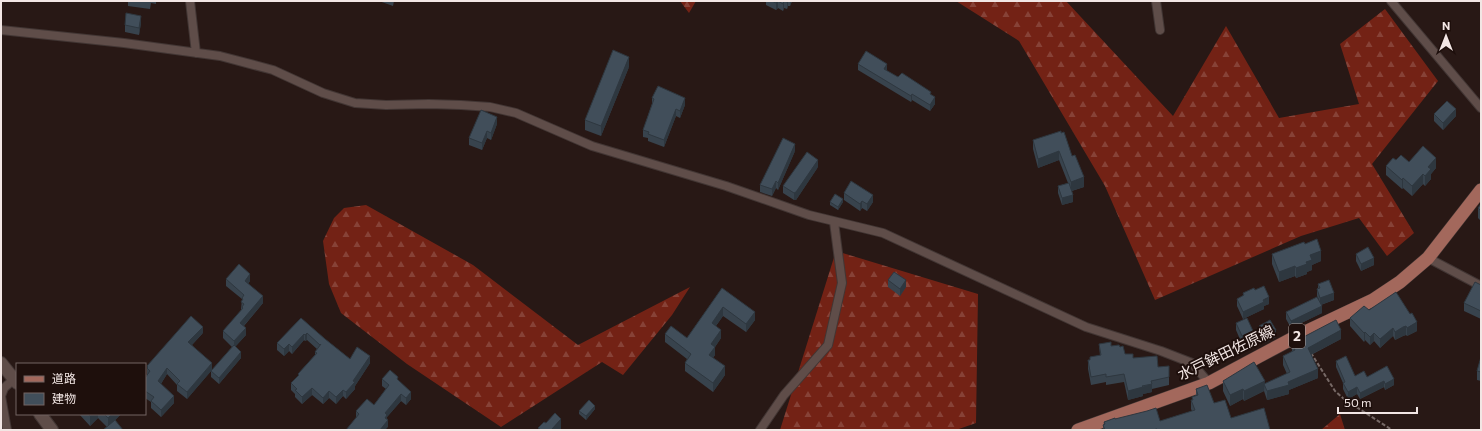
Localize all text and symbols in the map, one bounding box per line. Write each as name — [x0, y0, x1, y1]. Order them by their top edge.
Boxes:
north arrow — [1426, 16, 1466, 56]
text: N — [1442, 19, 1450, 32]
street label: 水戸鉾田佐原線 — [1174, 321, 1277, 383]
road number: 2 — [1289, 324, 1305, 348]
legend — [16, 363, 146, 415]
text: 道路 — [52, 371, 76, 385]
scale bar — [1338, 389, 1417, 415]
text: 建物 — [52, 391, 76, 405]
text: 50 m — [1344, 395, 1372, 409]

